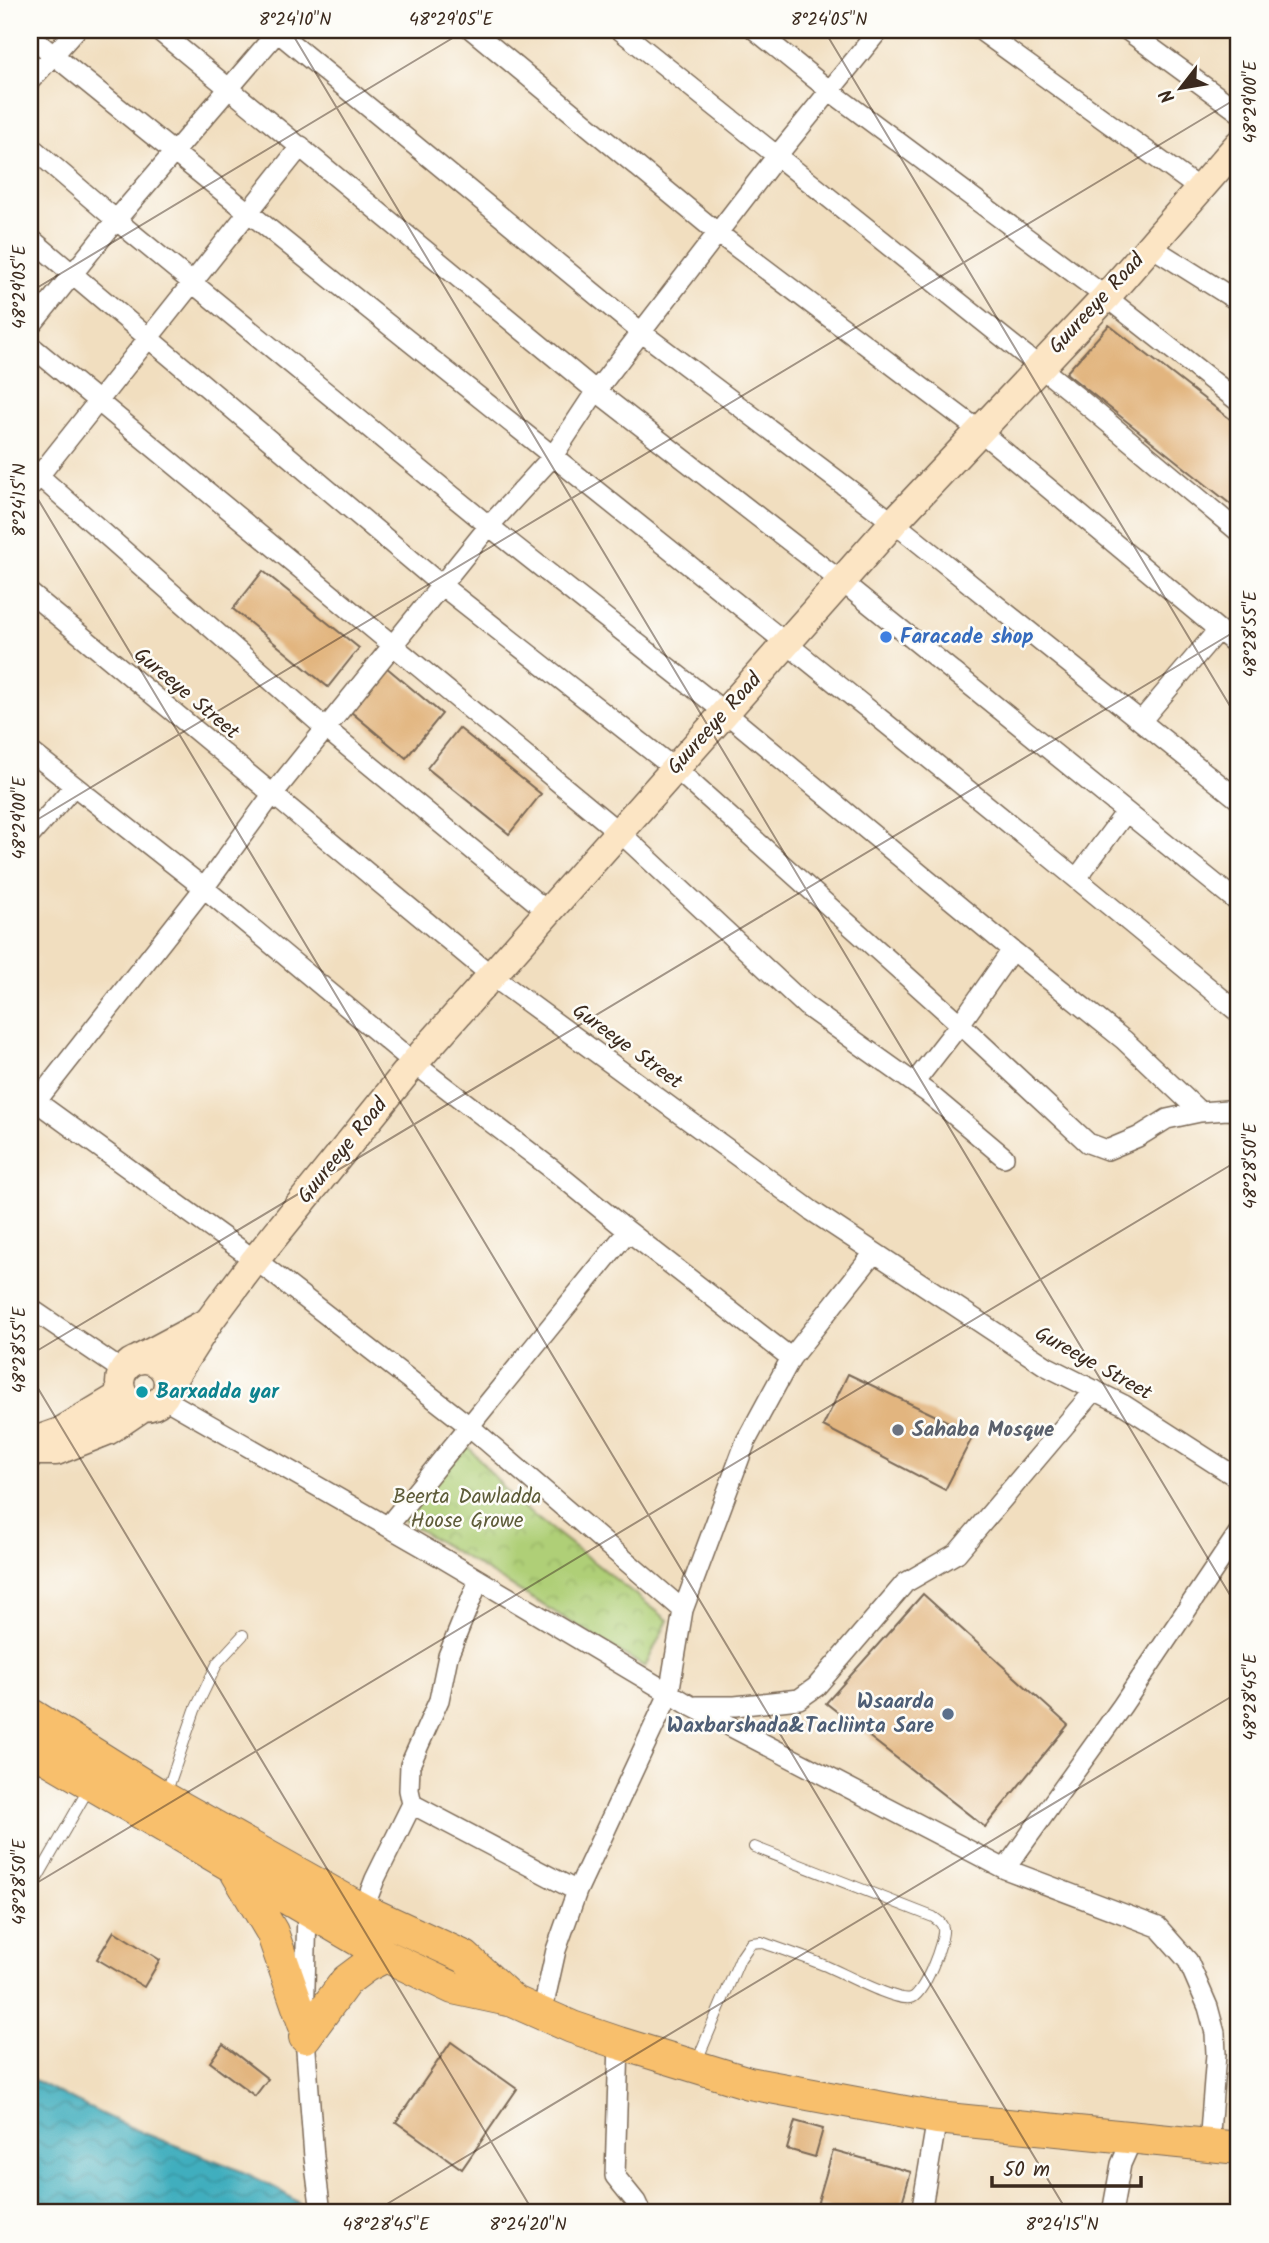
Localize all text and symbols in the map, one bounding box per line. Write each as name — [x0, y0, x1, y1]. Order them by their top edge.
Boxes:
text: 8°24'10"N — [259, 6, 331, 35]
text: 48°29'05"E — [409, 6, 493, 35]
text: 8°24'05"N — [791, 6, 867, 35]
north arrow — [1146, 52, 1216, 122]
text: 48°29'00"E — [1237, 60, 1266, 144]
text: N — [1152, 83, 1184, 109]
text: 48°29'05"E — [6, 245, 35, 329]
street label: Guureeye Road — [1041, 245, 1153, 362]
text: 8°24'15"N — [6, 463, 35, 537]
text: 48°28'55"E — [1237, 590, 1266, 677]
place label: Faracade shop — [900, 621, 1034, 654]
marker: Faracade shop — [878, 629, 894, 645]
street label: Gureeye Street — [126, 640, 247, 749]
street label: Guureeye Road — [660, 665, 771, 783]
text: 48°29'00"E — [6, 776, 35, 860]
street label: Gureeye Street — [565, 996, 690, 1099]
street label: Guureeye Road — [290, 1090, 397, 1211]
text: 48°28'50"E — [1237, 1123, 1266, 1209]
text: 48°28'55"E — [6, 1306, 35, 1393]
street label: Gureeye Street — [1028, 1318, 1159, 1410]
place label: Barxadda yar — [156, 1376, 280, 1409]
marker: Barxadda yar — [134, 1384, 150, 1400]
place label: Sahaba Mosque — [912, 1414, 1054, 1447]
marker: Sahaba Mosque — [890, 1422, 906, 1438]
park label: Beerta Dawladda Hoose Growe — [393, 1481, 541, 1538]
text: 48°28'45"E — [1237, 1653, 1266, 1740]
place label: Wsaarda Waxbarshada&Tacliinta Sare — [667, 1686, 934, 1743]
marker: Wsaarda Waxbarshada&Tacliinta Sare — [940, 1706, 956, 1722]
text: 48°28'50"E — [6, 1839, 35, 1925]
scale bar — [992, 2145, 1141, 2189]
text: 50 m — [1003, 2154, 1050, 2187]
text: 48°28'45"E — [343, 2211, 430, 2240]
text: 8°24'20"N — [489, 2211, 567, 2240]
text: 8°24'15"N — [1025, 2211, 1099, 2240]

